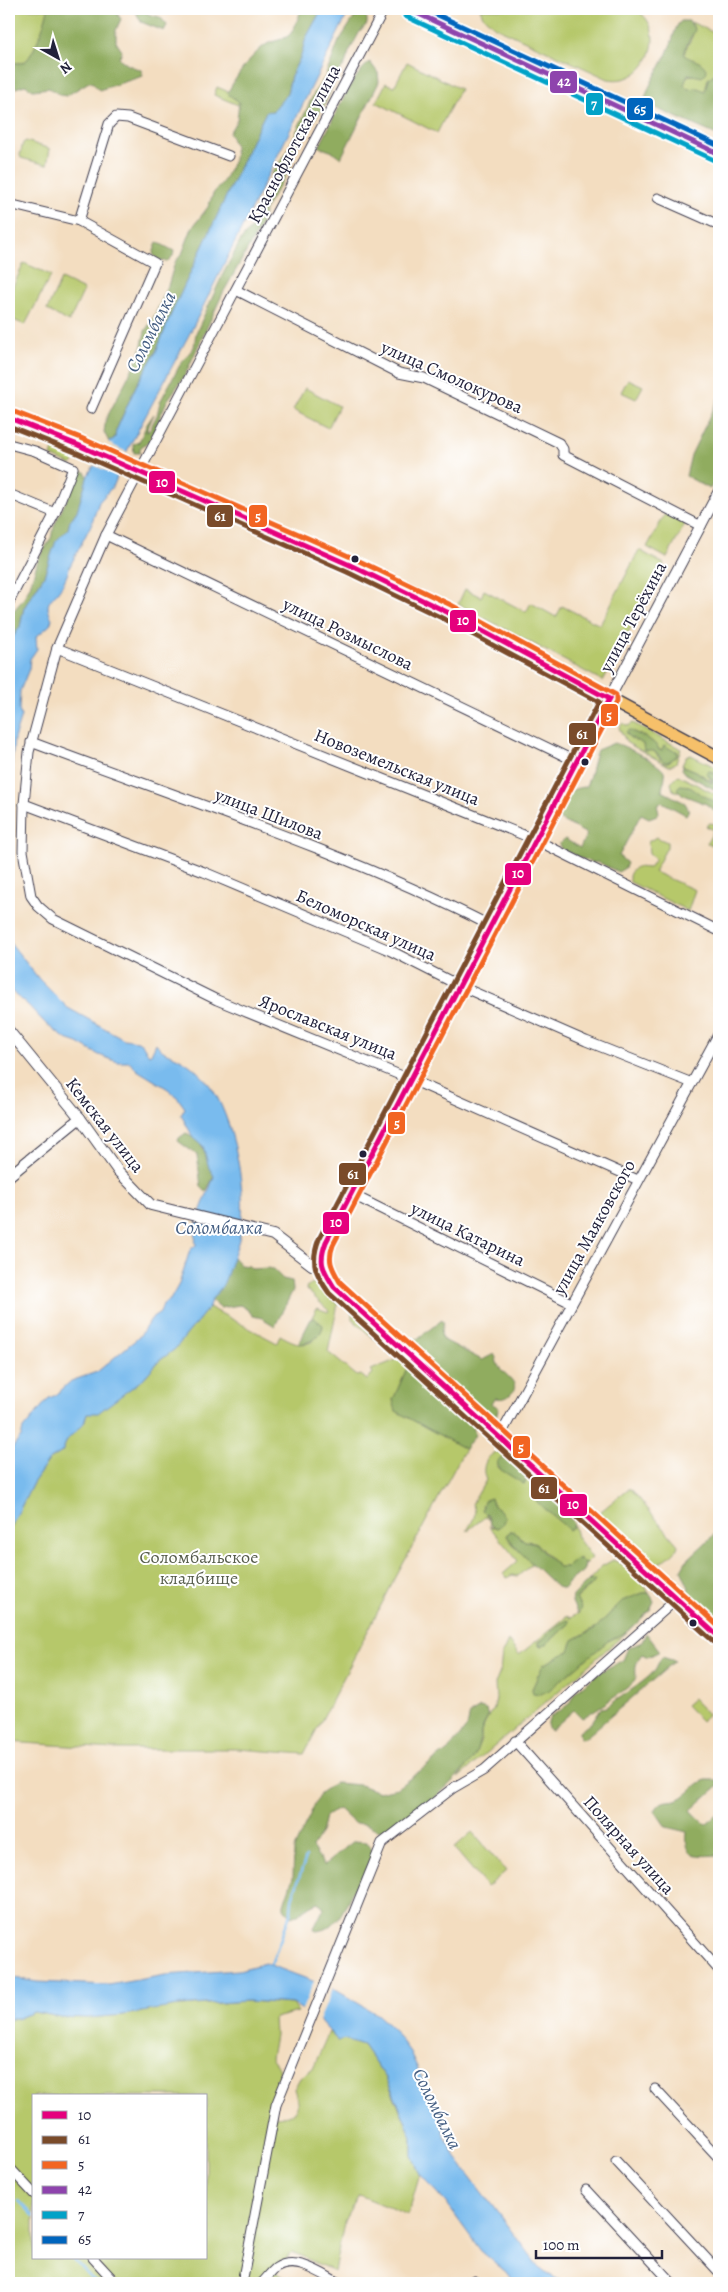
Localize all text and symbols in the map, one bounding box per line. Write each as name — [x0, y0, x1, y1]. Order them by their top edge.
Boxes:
north arrow — [32, 32, 82, 82]
text: N — [56, 57, 76, 78]
street label: Краснофлотская улица — [242, 60, 346, 228]
line badge: 42 — [549, 70, 578, 94]
text: 42 — [557, 72, 571, 91]
line badge: 7 — [585, 92, 604, 116]
text: 7 — [591, 95, 597, 114]
line badge: 65 — [626, 97, 654, 121]
text: 65 — [634, 100, 646, 119]
water label: Соломбалка — [120, 287, 183, 377]
street label: улица Смолокурова — [377, 335, 527, 419]
line badge: 10 — [148, 470, 176, 494]
text: 10 — [156, 473, 168, 492]
line badge: 61 — [206, 504, 234, 528]
line badge: 5 — [248, 504, 268, 528]
text: 61 — [214, 507, 226, 526]
text: 5 — [255, 507, 261, 526]
unlabelled marker — [350, 554, 360, 564]
street label: улица Терёхина — [593, 557, 673, 677]
street label: улица Розмыслова — [278, 592, 418, 676]
line badge: 10 — [449, 609, 477, 633]
text: 10 — [457, 611, 469, 630]
line badge: 5 — [600, 703, 619, 727]
text: 5 — [606, 706, 612, 725]
line badge: 61 — [568, 722, 597, 746]
street label: Новоземельская улица — [311, 723, 484, 811]
text: 61 — [576, 725, 588, 744]
unlabelled marker — [580, 757, 590, 767]
street label: улица Шилова — [211, 782, 327, 846]
line badge: 10 — [504, 862, 532, 886]
text: 10 — [512, 864, 524, 883]
street label: Беломорская улица — [292, 883, 440, 967]
street label: Ярославская улица — [256, 988, 401, 1066]
street label: Кемская улица — [60, 1072, 150, 1178]
line badge: 5 — [387, 1111, 406, 1135]
text: 5 — [394, 1114, 400, 1133]
unlabelled marker — [358, 1149, 368, 1159]
street label: улица Маяковского — [546, 1155, 641, 1300]
line badge: 61 — [338, 1162, 367, 1186]
text: 61 — [347, 1165, 359, 1184]
street label: улица Катарина — [406, 1196, 530, 1272]
line badge: 10 — [322, 1211, 350, 1235]
text: 10 — [330, 1213, 342, 1232]
water label: Соломбалка — [175, 1215, 263, 1241]
line badge: 5 — [512, 1435, 531, 1459]
text: 5 — [518, 1438, 524, 1457]
line badge: 61 — [530, 1476, 558, 1500]
text: 61 — [538, 1479, 550, 1498]
line badge: 10 — [559, 1493, 588, 1517]
text: 10 — [567, 1495, 579, 1514]
park label: Соломбальское кладбище — [140, 1545, 258, 1590]
unlabelled marker — [688, 1618, 698, 1628]
street label: Полярная улица — [578, 1790, 680, 1900]
water label: Соломбалка — [406, 2064, 468, 2154]
legend — [32, 2094, 208, 2260]
text: 10 — [78, 2105, 91, 2125]
text: 61 — [78, 2129, 90, 2149]
text: 5 — [78, 2155, 84, 2175]
text: 42 — [78, 2179, 92, 2199]
text: 7 — [78, 2205, 85, 2225]
scale bar — [536, 2227, 662, 2259]
text: 65 — [78, 2229, 91, 2249]
text: 100 m — [543, 2235, 580, 2255]

